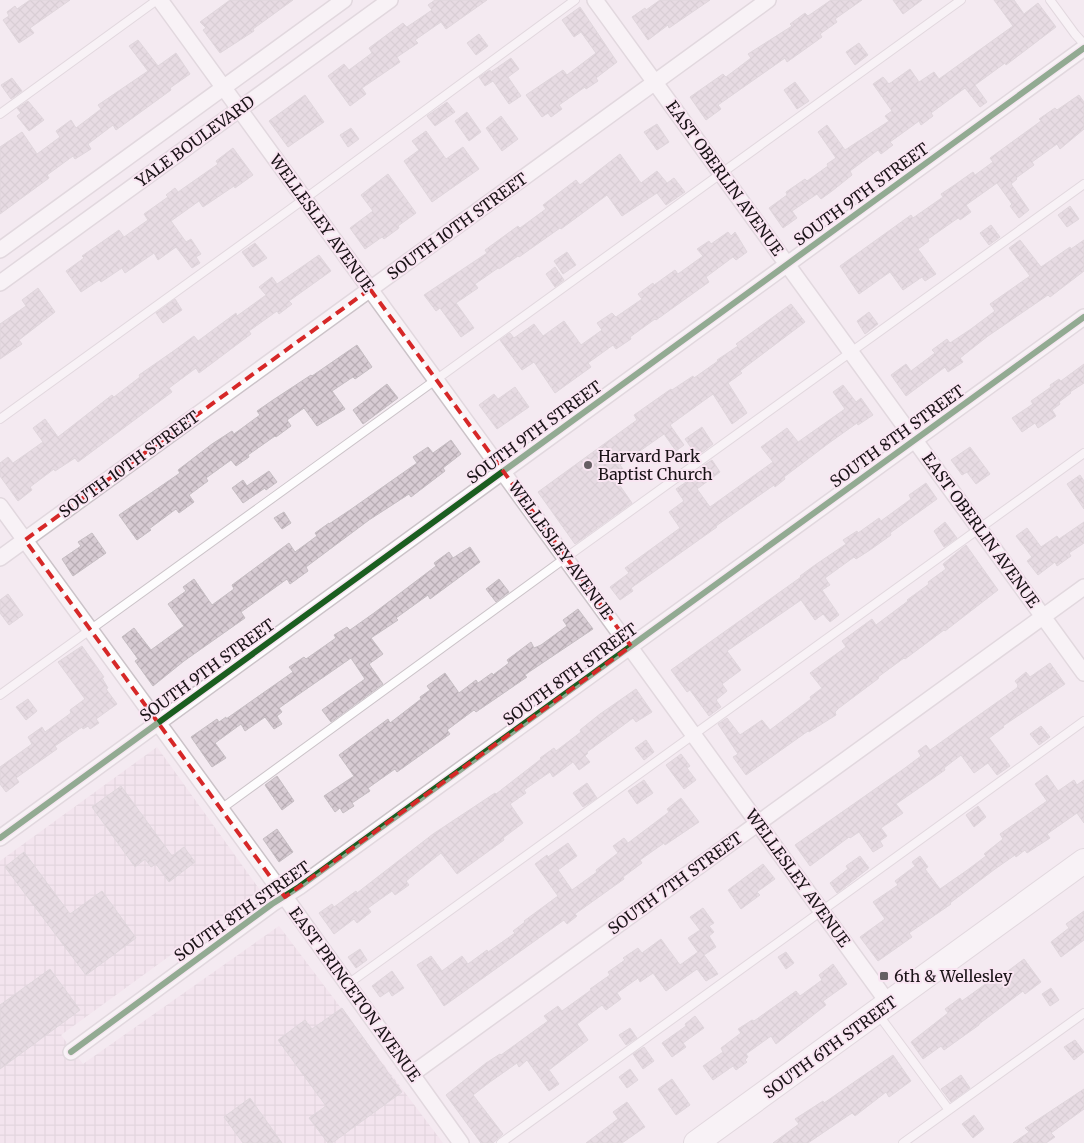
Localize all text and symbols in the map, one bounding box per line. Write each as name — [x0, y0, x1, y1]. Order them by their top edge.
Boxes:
street label: YALE BOULEVARD — [131, 91, 258, 192]
street label: EAST OBERLIN AVENUE — [662, 97, 788, 260]
street label: SOUTH 9TH STREET — [790, 138, 932, 250]
street label: WELLESLEY AVENUE — [265, 150, 379, 296]
street label: SOUTH 10TH STREET — [383, 168, 531, 284]
street label: SOUTH 9TH STREET — [463, 376, 605, 488]
street label: SOUTH 8TH STREET — [826, 380, 968, 492]
street label: SOUTH 10TH STREET — [55, 406, 203, 522]
place label: Harvard Park Baptist Church — [598, 446, 713, 484]
street label: EAST OBERLIN AVENUE — [918, 449, 1044, 612]
marker: Harvard Park Baptist Church — [582, 459, 594, 471]
street label: WELLESLEY AVENUE — [504, 477, 618, 623]
street label: SOUTH 9TH STREET — [136, 614, 278, 726]
street label: SOUTH 8TH STREET — [499, 618, 641, 730]
street label: WELLESLEY AVENUE — [741, 805, 855, 951]
street label: SOUTH 7TH STREET — [604, 827, 746, 939]
street label: SOUTH 8TH STREET — [170, 856, 314, 966]
street label: EAST PRINCETON AVENUE — [285, 903, 425, 1086]
place label: 6th & Wellesley — [894, 966, 1013, 986]
marker: 6th & Wellesley — [878, 970, 890, 982]
street label: SOUTH 6TH STREET — [759, 992, 901, 1102]

